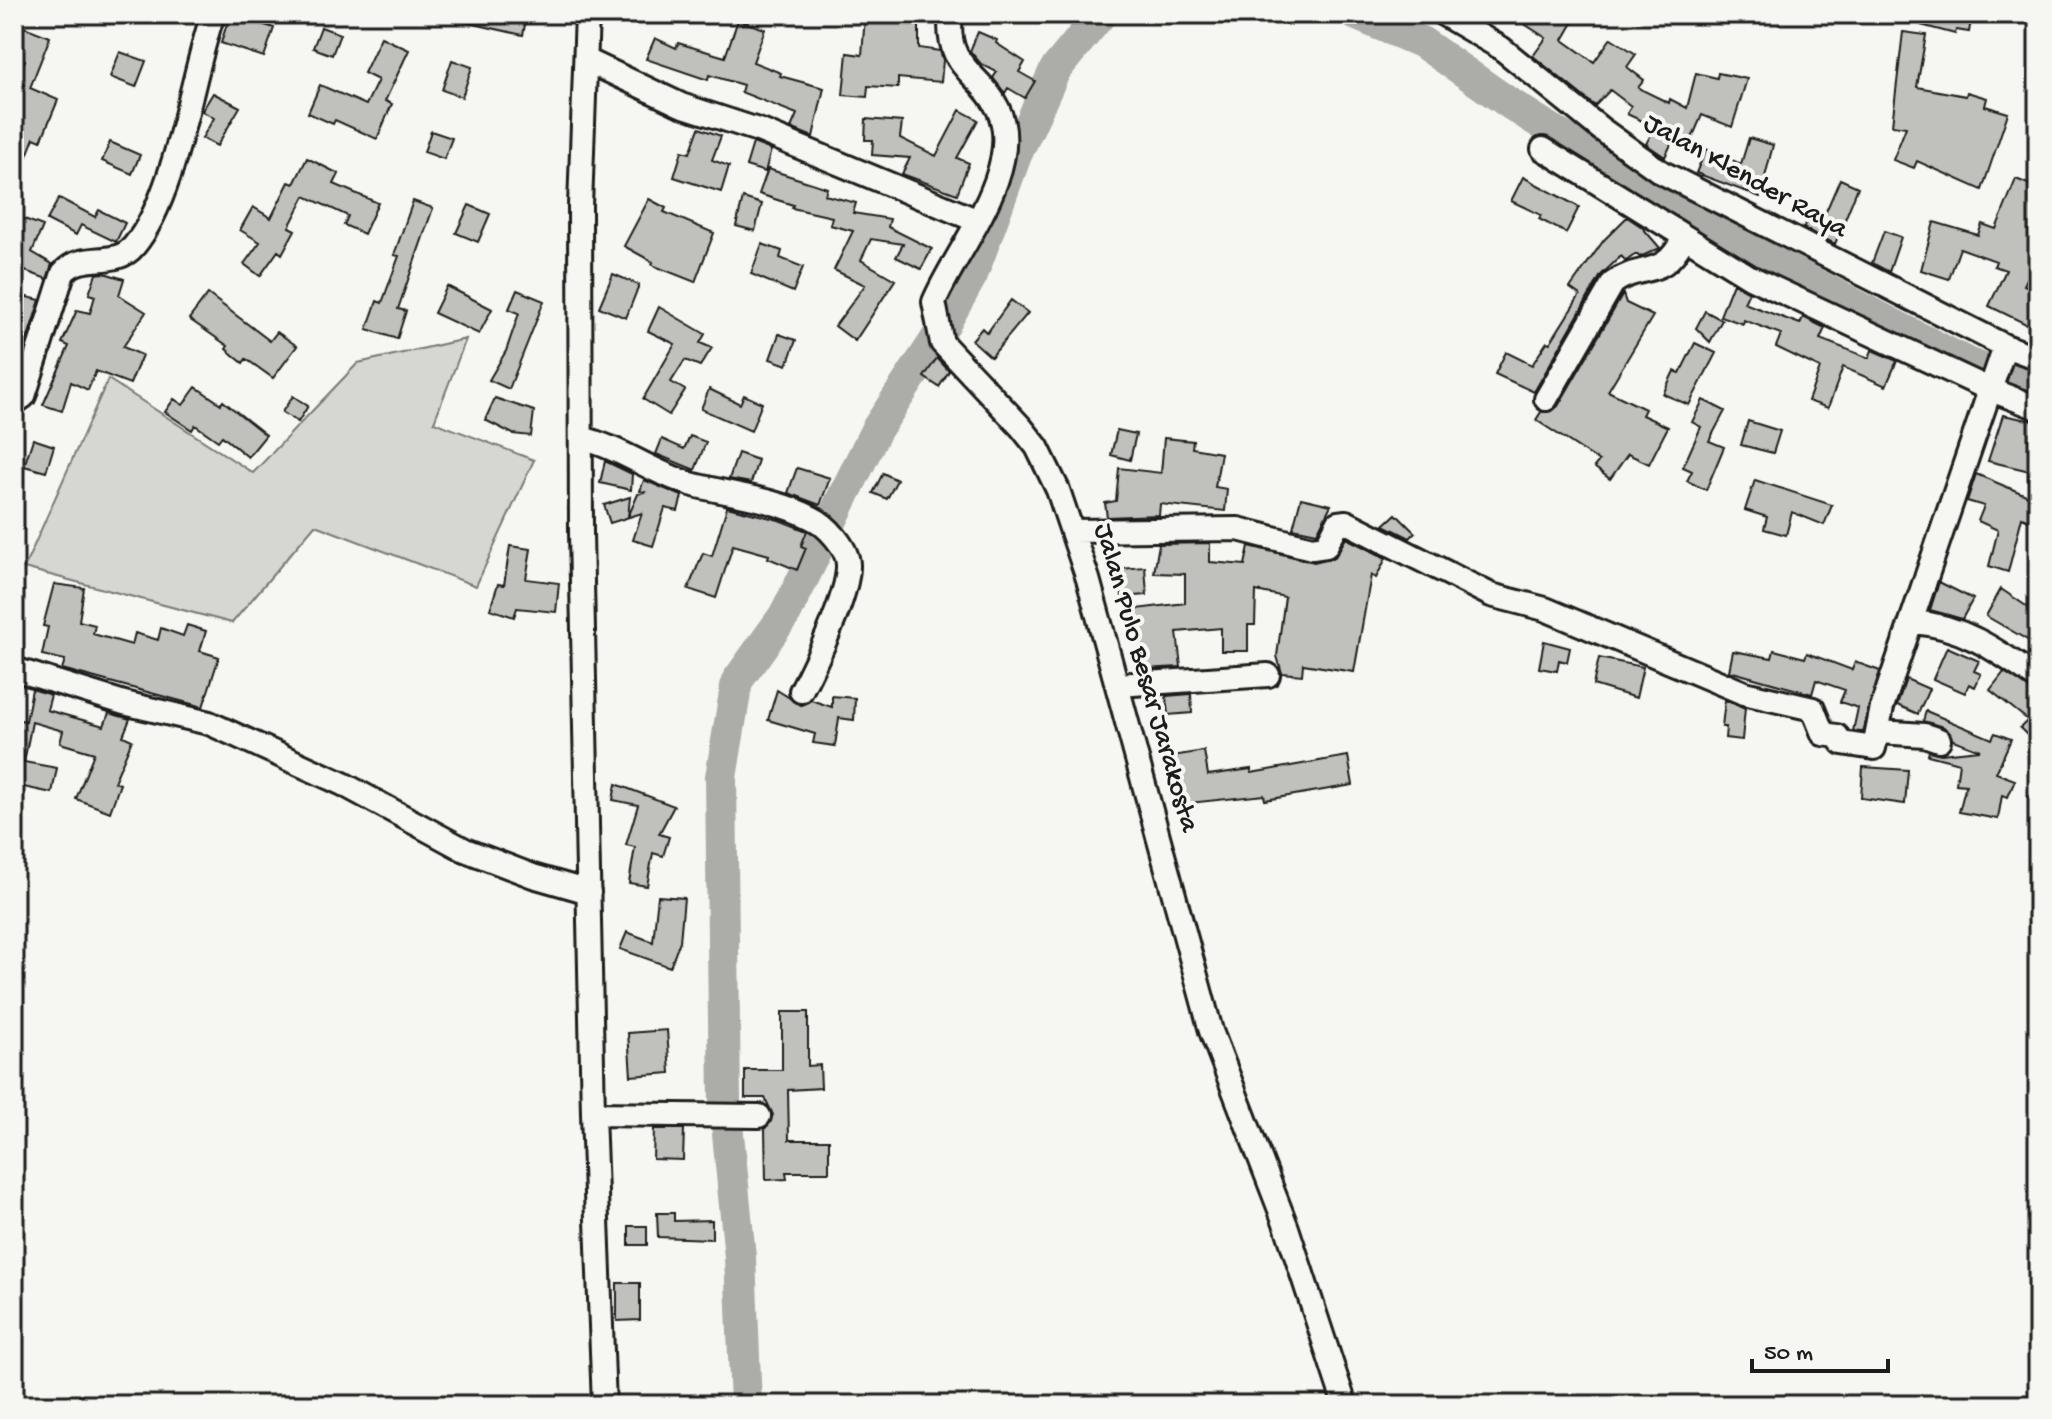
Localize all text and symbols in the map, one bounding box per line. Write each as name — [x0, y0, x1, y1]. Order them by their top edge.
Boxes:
street label: Jalan Klender Raya — [1637, 107, 1854, 247]
street label: Jalan Pulo Besar Jarakosta — [1085, 520, 1205, 837]
scale bar — [1752, 1323, 1888, 1373]
text: 50 m — [1764, 1340, 1813, 1369]

